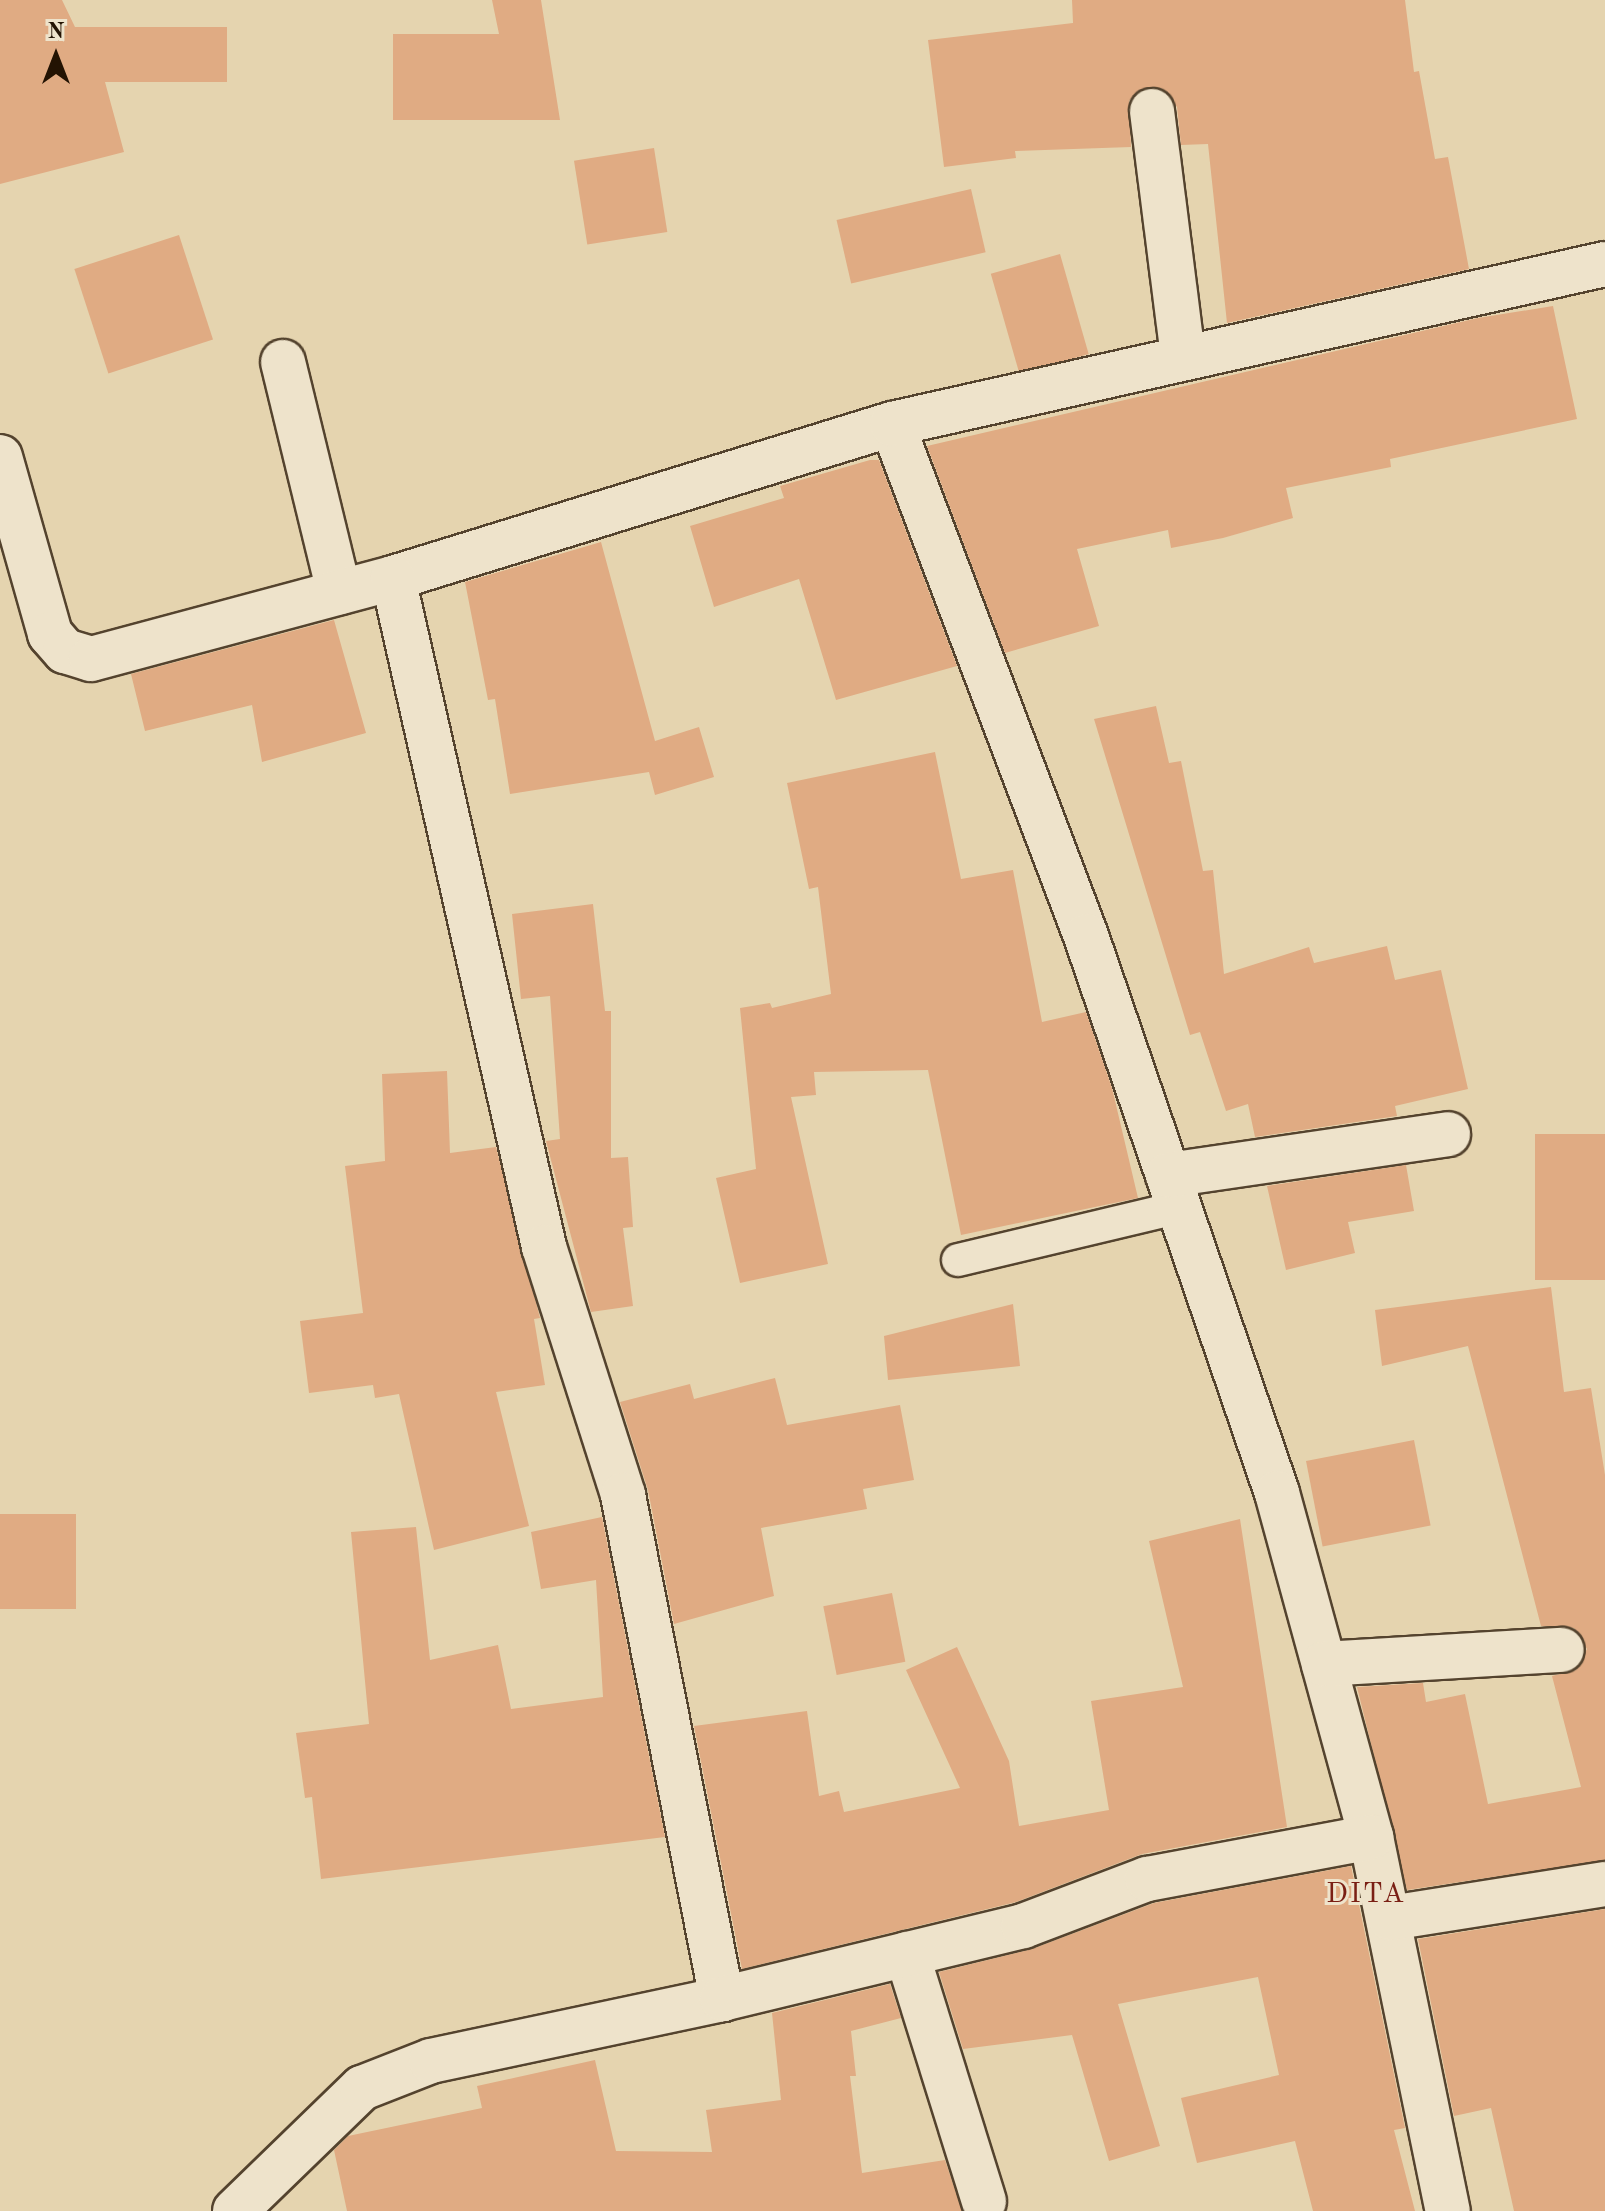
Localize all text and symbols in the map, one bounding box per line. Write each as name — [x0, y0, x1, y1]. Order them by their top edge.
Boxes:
north arrow — [16, 16, 96, 96]
text: N — [48, 21, 64, 43]
district label: DITA — [1326, 1878, 1406, 1912]

